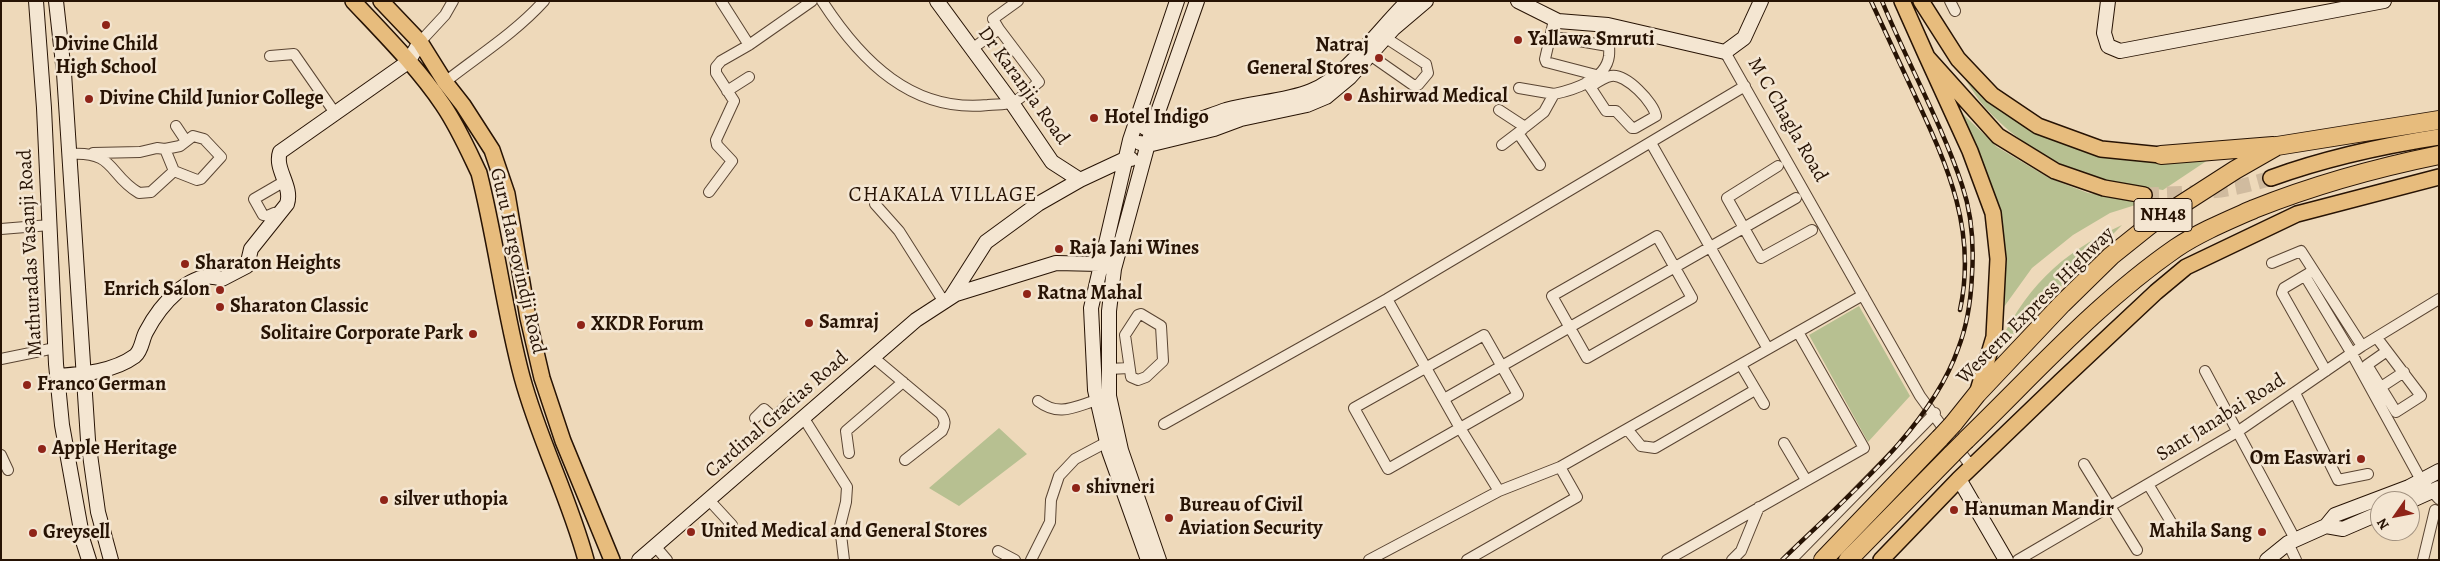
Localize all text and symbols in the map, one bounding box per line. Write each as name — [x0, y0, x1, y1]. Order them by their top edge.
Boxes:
marker: Divine Child High School — [100, 19, 112, 31]
street label: Dr Karanjia Road — [972, 22, 1074, 150]
place label: Yallawa Smruti — [1528, 28, 1655, 52]
place label: Divine Child High School — [54, 33, 158, 80]
place label: Natraj General Stores — [1247, 34, 1369, 81]
marker: Yallawa Smruti — [1512, 34, 1524, 46]
marker: Natraj General Stores — [1373, 52, 1385, 64]
street label: M C Chagla Road — [1742, 53, 1832, 187]
place label: Ashirwad Medical — [1358, 85, 1508, 109]
place label: Divine Child Junior College — [99, 87, 324, 111]
marker: Ashirwad Medical — [1342, 91, 1354, 103]
marker: Divine Child Junior College — [83, 93, 95, 105]
place label: Hotel Indigo — [1104, 106, 1209, 130]
marker: Hotel Indigo — [1088, 112, 1100, 124]
street label: Mathuradas Vasanji Road — [14, 149, 48, 357]
street label: Guru Hargovindji Road — [484, 166, 550, 356]
district label: CHAKALA VILLAGE — [847, 183, 1039, 209]
road number: NH48 — [2134, 198, 2192, 232]
street label: Western Express Highway — [1952, 222, 2120, 390]
place label: Raja Jani Wines — [1069, 237, 1199, 261]
marker: Raja Jani Wines — [1053, 243, 1065, 255]
place label: Sharaton Heights — [195, 252, 341, 276]
marker: Sharaton Heights — [179, 258, 191, 270]
place label: Enrich Salon — [103, 278, 210, 302]
place label: Ratna Mahal — [1037, 282, 1142, 306]
marker: Enrich Salon — [214, 284, 226, 296]
marker: Ratna Mahal — [1021, 288, 1033, 300]
place label: Sharaton Classic — [230, 295, 369, 319]
marker: Sharaton Classic — [214, 301, 226, 313]
place label: Samraj — [819, 311, 879, 335]
place label: XKDR Forum — [591, 313, 704, 337]
marker: Samraj — [803, 317, 815, 329]
marker: XKDR Forum — [575, 319, 587, 331]
place label: Solitaire Corporate Park — [260, 322, 463, 346]
marker: Solitaire Corporate Park — [467, 328, 479, 340]
street label: Cardinal Gracias Road — [701, 346, 853, 484]
street label: Sant Janabai Road — [2152, 369, 2290, 467]
place label: Franco German — [37, 373, 166, 397]
marker: Franco German — [21, 379, 33, 391]
place label: Apple Heritage — [52, 437, 177, 461]
marker: Apple Heritage — [36, 443, 48, 455]
place label: Om Easwari — [2250, 447, 2351, 471]
marker: Om Easwari — [2355, 453, 2367, 465]
place label: shivneri — [1086, 476, 1155, 500]
marker: shivneri — [1070, 482, 1082, 494]
place label: silver uthopia — [394, 488, 508, 512]
north arrow — [2370, 491, 2420, 541]
marker: silver uthopia — [378, 494, 390, 506]
place label: Bureau of Civil Aviation Security — [1179, 494, 1323, 541]
place label: Hanuman Mandir — [1964, 498, 2114, 522]
marker: Hanuman Mandir — [1948, 504, 1960, 516]
marker: Bureau of Civil Aviation Security — [1163, 512, 1175, 524]
text: N — [2372, 514, 2394, 533]
place label: United Medical and General Stores — [701, 520, 987, 544]
place label: Mahila Sang — [2149, 520, 2252, 544]
place label: Greysell — [43, 521, 110, 545]
marker: United Medical and General Stores — [685, 526, 697, 538]
marker: Mahila Sang — [2256, 526, 2268, 538]
marker: Greysell — [27, 527, 39, 539]

